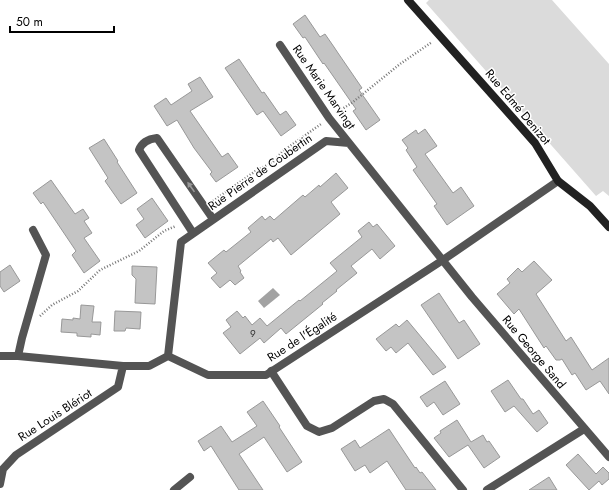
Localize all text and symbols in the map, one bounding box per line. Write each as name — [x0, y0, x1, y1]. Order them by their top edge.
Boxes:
scale bar — [10, 8, 114, 34]
text: 50 m — [16, 13, 43, 31]
street label: Rue Marie Marvingt — [288, 41, 360, 133]
street label: Rue Edmé Denizot — [481, 65, 555, 149]
street label: Rue Pierre de Coubertin — [204, 129, 316, 215]
one-way arrow — [187, 182, 195, 192]
street label: Rue de l'Égalité — [264, 308, 340, 366]
street label: Rue George Sand — [498, 311, 570, 393]
house number: 9 — [250, 326, 256, 341]
street label: Rue Louis Blériot — [14, 384, 96, 446]

